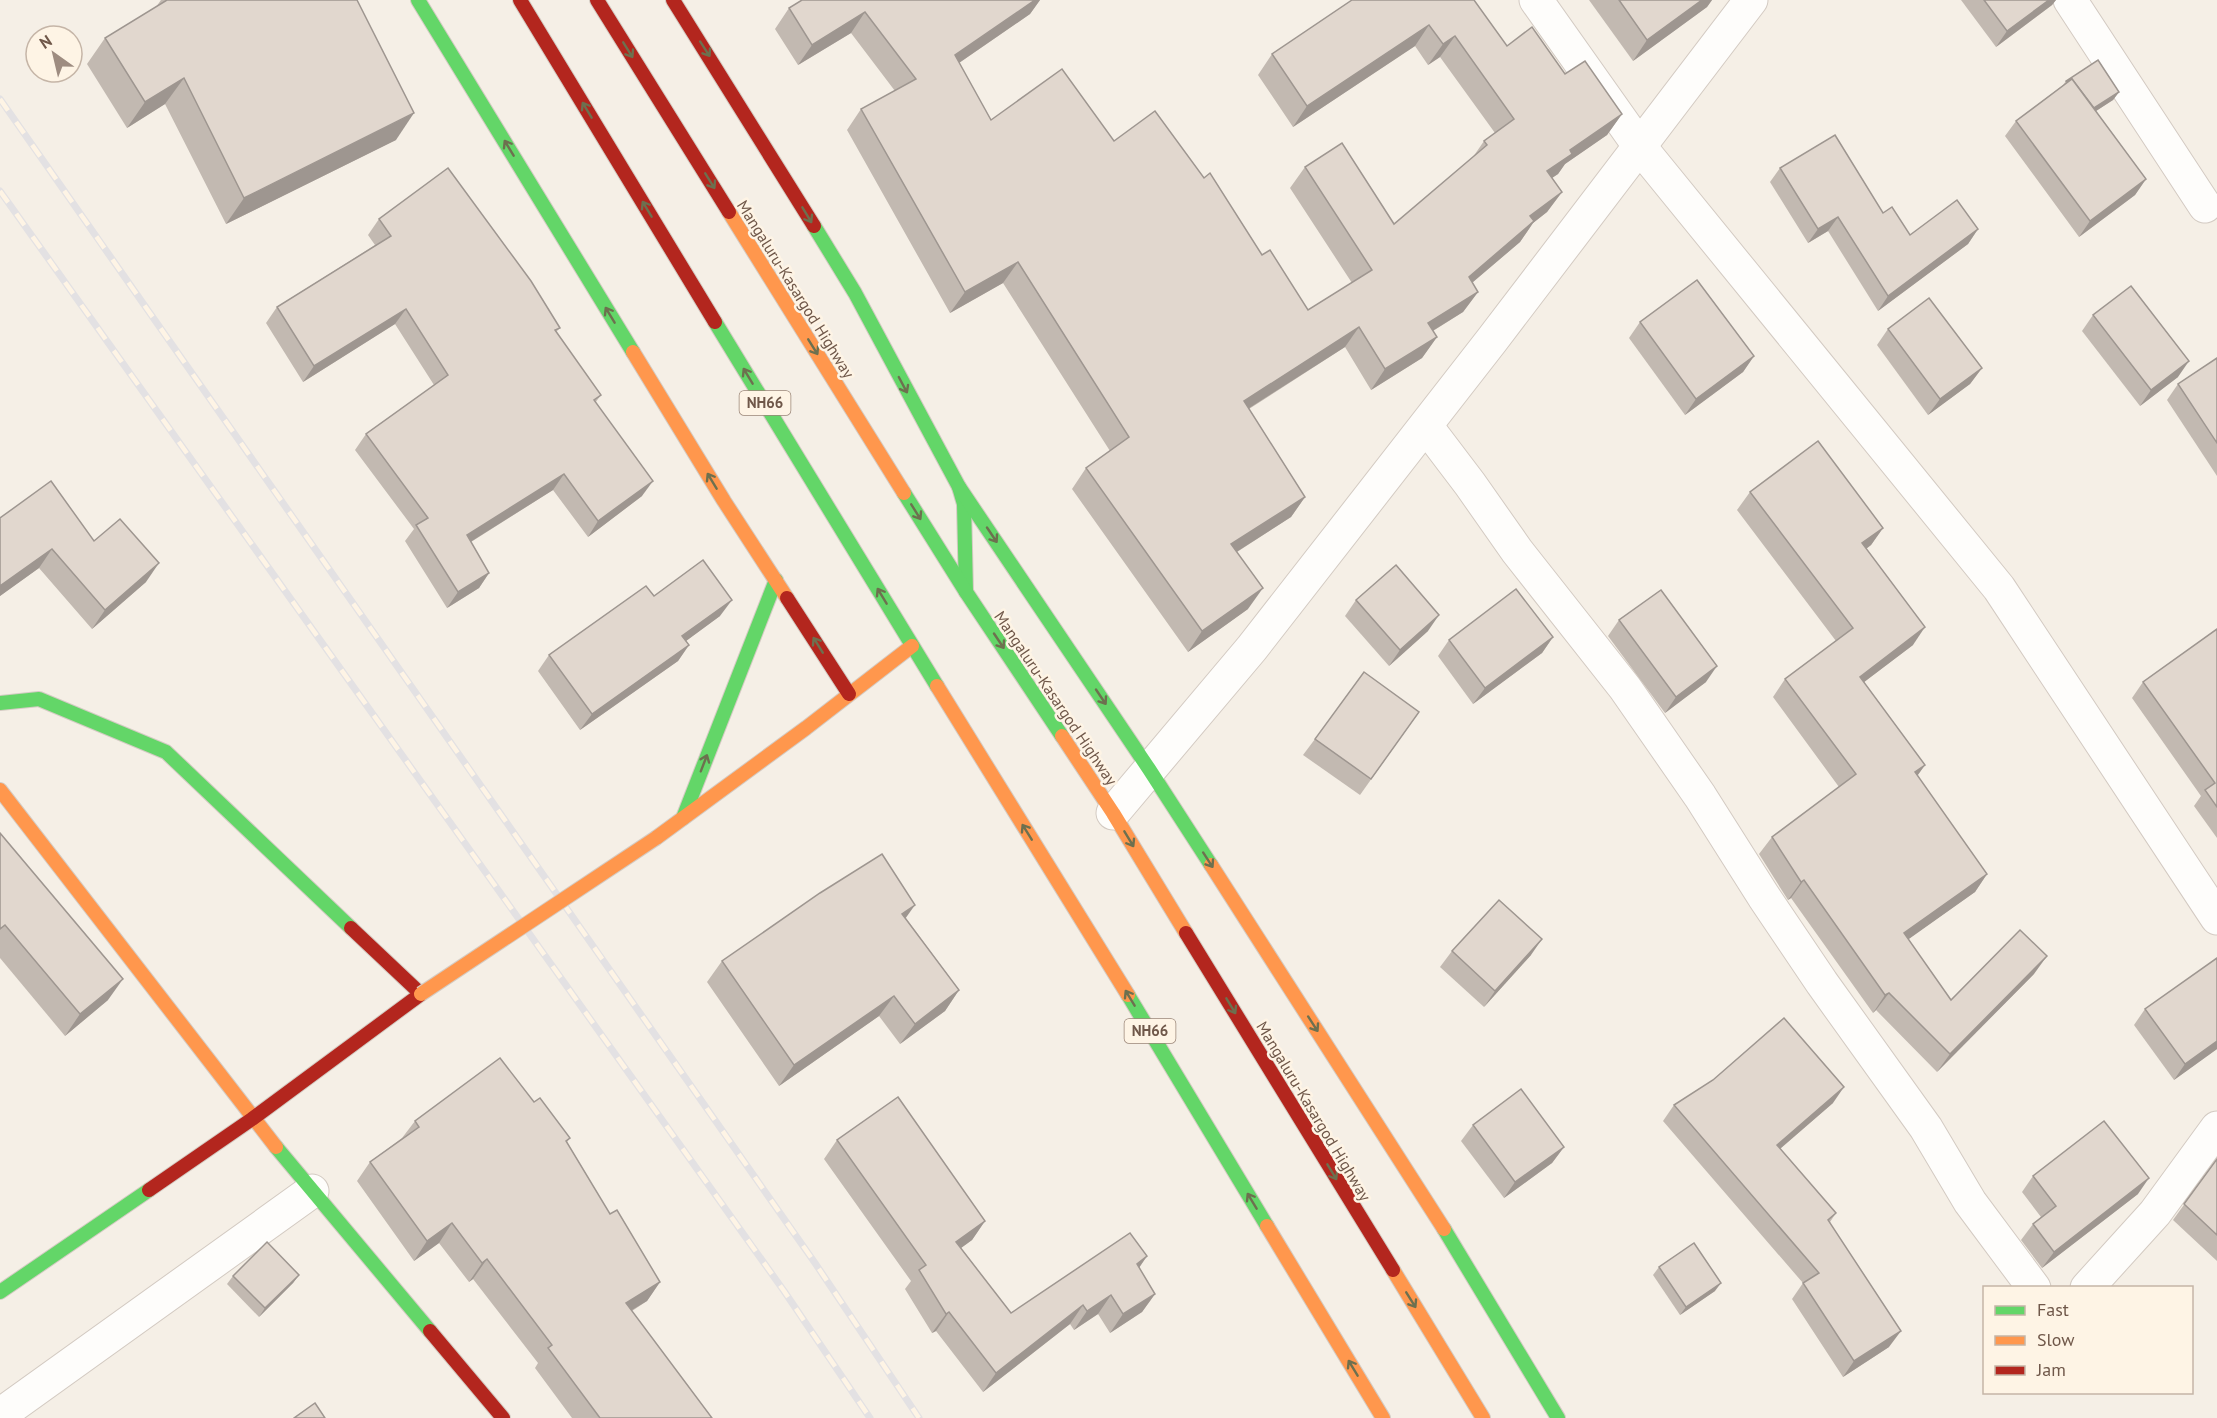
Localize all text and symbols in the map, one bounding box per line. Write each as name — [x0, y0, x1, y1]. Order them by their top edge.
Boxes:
north arrow — [24, 24, 84, 84]
text: N — [36, 30, 56, 53]
one-way arrow — [699, 40, 711, 57]
one-way arrow — [623, 41, 635, 58]
one-way arrow — [581, 102, 593, 119]
one-way arrow — [502, 140, 514, 157]
one-way arrow — [704, 172, 716, 189]
street label: Mangaluru-Kasargod Highway — [733, 196, 859, 382]
one-way arrow — [641, 201, 653, 218]
one-way arrow — [801, 206, 813, 223]
one-way arrow — [604, 307, 616, 324]
one-way arrow — [808, 338, 820, 355]
one-way arrow — [742, 368, 754, 385]
one-way arrow — [898, 375, 909, 393]
road number: NH66 — [740, 391, 790, 415]
one-way arrow — [706, 473, 718, 490]
one-way arrow — [911, 503, 923, 520]
one-way arrow — [986, 526, 998, 543]
one-way arrow — [875, 588, 887, 605]
street label: Mangaluru-Kasargod Highway — [990, 607, 1122, 789]
one-way arrow — [993, 632, 1005, 649]
one-way arrow — [811, 637, 823, 654]
one-way arrow — [1095, 688, 1107, 705]
one-way arrow — [699, 754, 710, 773]
one-way arrow — [1021, 824, 1033, 841]
one-way arrow — [1123, 830, 1135, 847]
one-way arrow — [1202, 851, 1214, 868]
one-way arrow — [1123, 990, 1135, 1007]
one-way arrow — [1225, 997, 1237, 1014]
one-way arrow — [1307, 1015, 1319, 1032]
street label: Mangaluru-Kasargod Highway — [1252, 1018, 1376, 1205]
road number: NH66 — [1124, 1019, 1176, 1043]
one-way arrow — [1327, 1163, 1339, 1180]
one-way arrow — [1246, 1193, 1258, 1210]
legend — [1983, 1286, 2193, 1394]
one-way arrow — [1405, 1291, 1417, 1308]
text: Fast — [2037, 1298, 2069, 1321]
text: Slow — [2037, 1328, 2075, 1351]
text: Jam — [2036, 1358, 2066, 1381]
one-way arrow — [1347, 1360, 1359, 1377]

